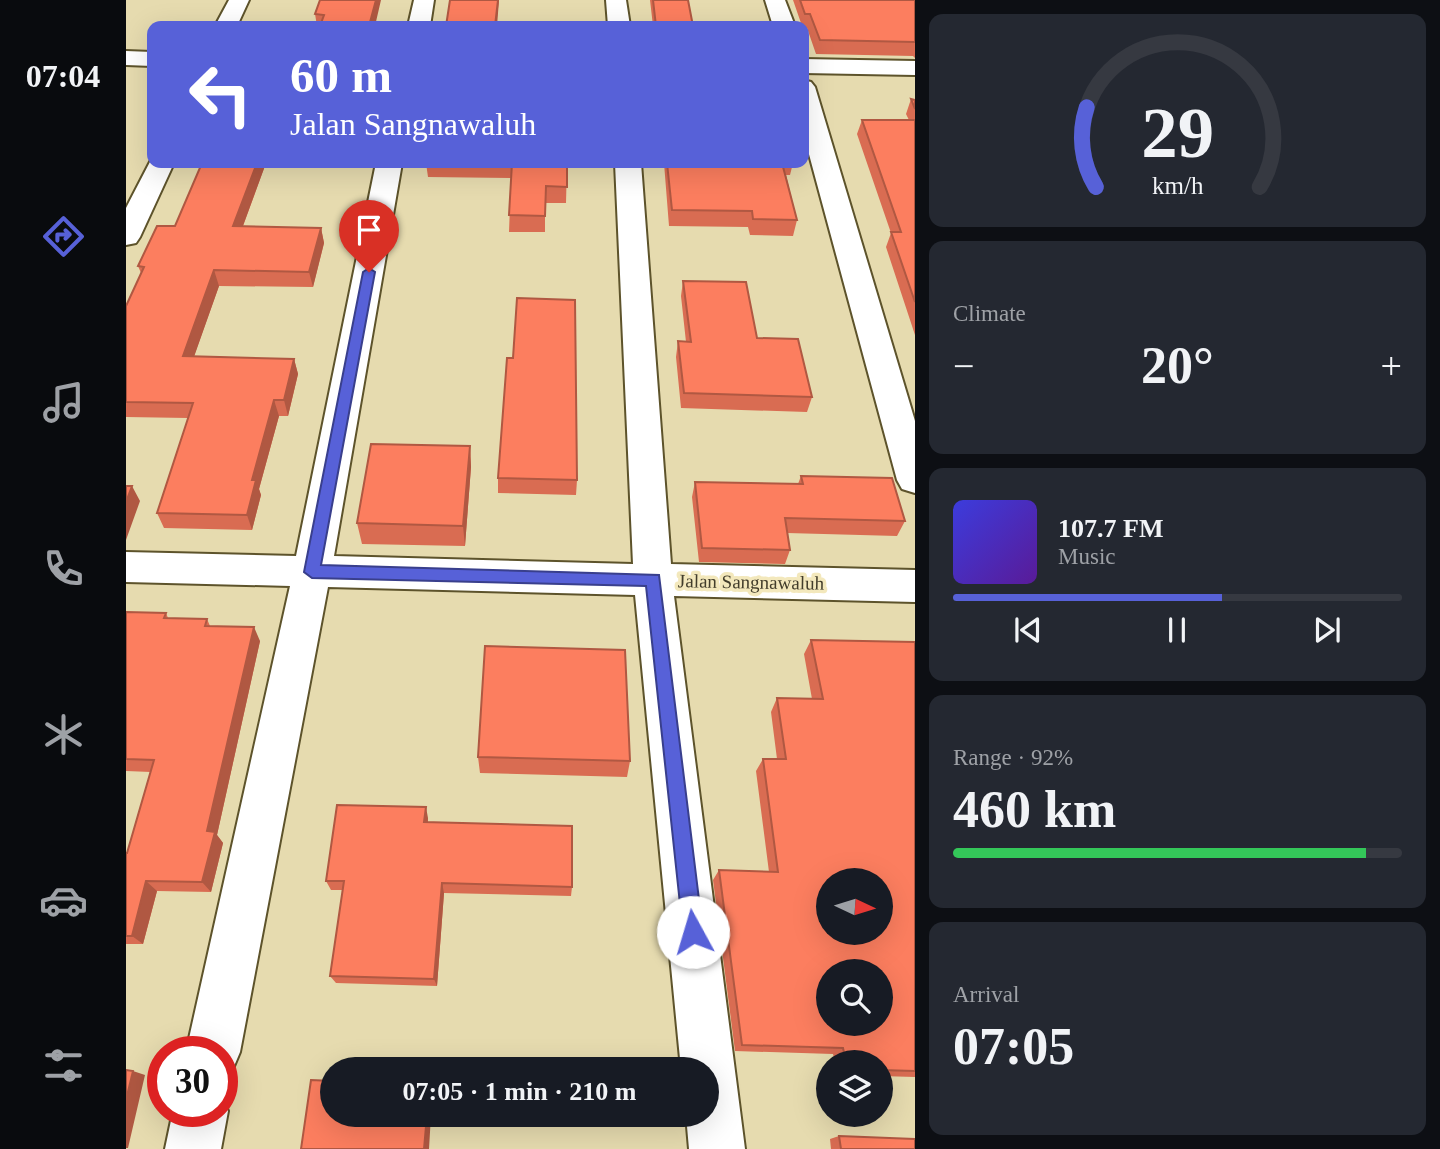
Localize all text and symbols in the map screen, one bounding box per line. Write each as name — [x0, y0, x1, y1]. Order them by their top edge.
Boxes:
text: 60 m — [290, 48, 392, 103]
icon: left — [175, 49, 266, 140]
text: 07:04 — [26, 58, 100, 94]
text: 29 — [1141, 92, 1214, 173]
text: Jalan Sangnawaluh — [290, 106, 536, 142]
text: km/h — [1152, 171, 1204, 198]
pin — [339, 200, 399, 272]
icon: arrive — [350, 211, 388, 249]
icon: directions — [39, 212, 88, 261]
text: Climate — [953, 301, 1026, 326]
text: 20° — [1141, 337, 1214, 394]
text: − — [953, 345, 974, 387]
text: + — [1381, 345, 1402, 387]
icon: music — [39, 378, 88, 427]
text: 107.7 FM — [1058, 514, 1163, 543]
icon: phone — [39, 544, 88, 593]
text: Music — [1058, 544, 1116, 569]
street label: Jalan Sangnawaluh — [678, 570, 825, 594]
icon: previous — [1009, 611, 1047, 649]
icon: pause — [1158, 611, 1196, 649]
icon: next — [1308, 611, 1346, 649]
icon: climate — [39, 710, 88, 759]
text: Range · 92% — [953, 745, 1073, 770]
text: 460 km — [953, 781, 1116, 838]
north arrow — [816, 868, 892, 945]
map controls — [816, 868, 893, 1127]
icon: car — [39, 876, 88, 925]
position arrow — [656, 895, 730, 969]
button: search — [816, 959, 893, 1036]
text: Arrival — [953, 982, 1019, 1007]
text: 07:05 — [953, 1018, 1074, 1075]
speed limit sign: 30 — [147, 1036, 238, 1127]
icon: filters — [39, 1041, 88, 1090]
button: layers — [816, 1050, 893, 1127]
text: 07:05 · 1 min · 210 m — [403, 1077, 637, 1106]

